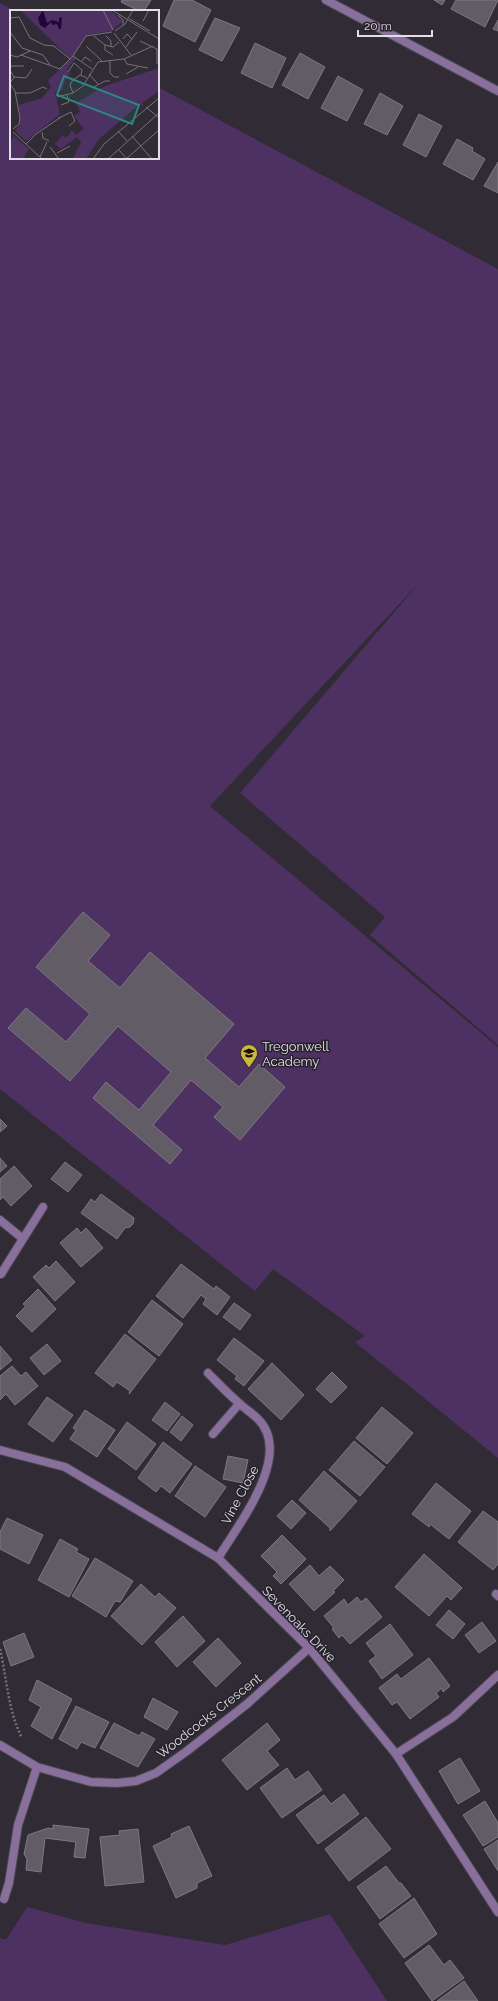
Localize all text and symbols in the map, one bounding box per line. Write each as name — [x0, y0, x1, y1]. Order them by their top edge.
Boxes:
inset map — [10, 10, 159, 159]
scale bar — [358, 12, 432, 38]
text: 20 m — [364, 19, 392, 33]
place label: Tregonwell Academy — [262, 1039, 329, 1069]
school or university icon: Tregonwell Academy — [239, 1043, 259, 1068]
street label: Vine Close — [218, 1463, 262, 1527]
street label: Sevenoaks Drive — [259, 1583, 339, 1665]
street label: Woodcocks Crescent — [154, 1670, 265, 1761]

